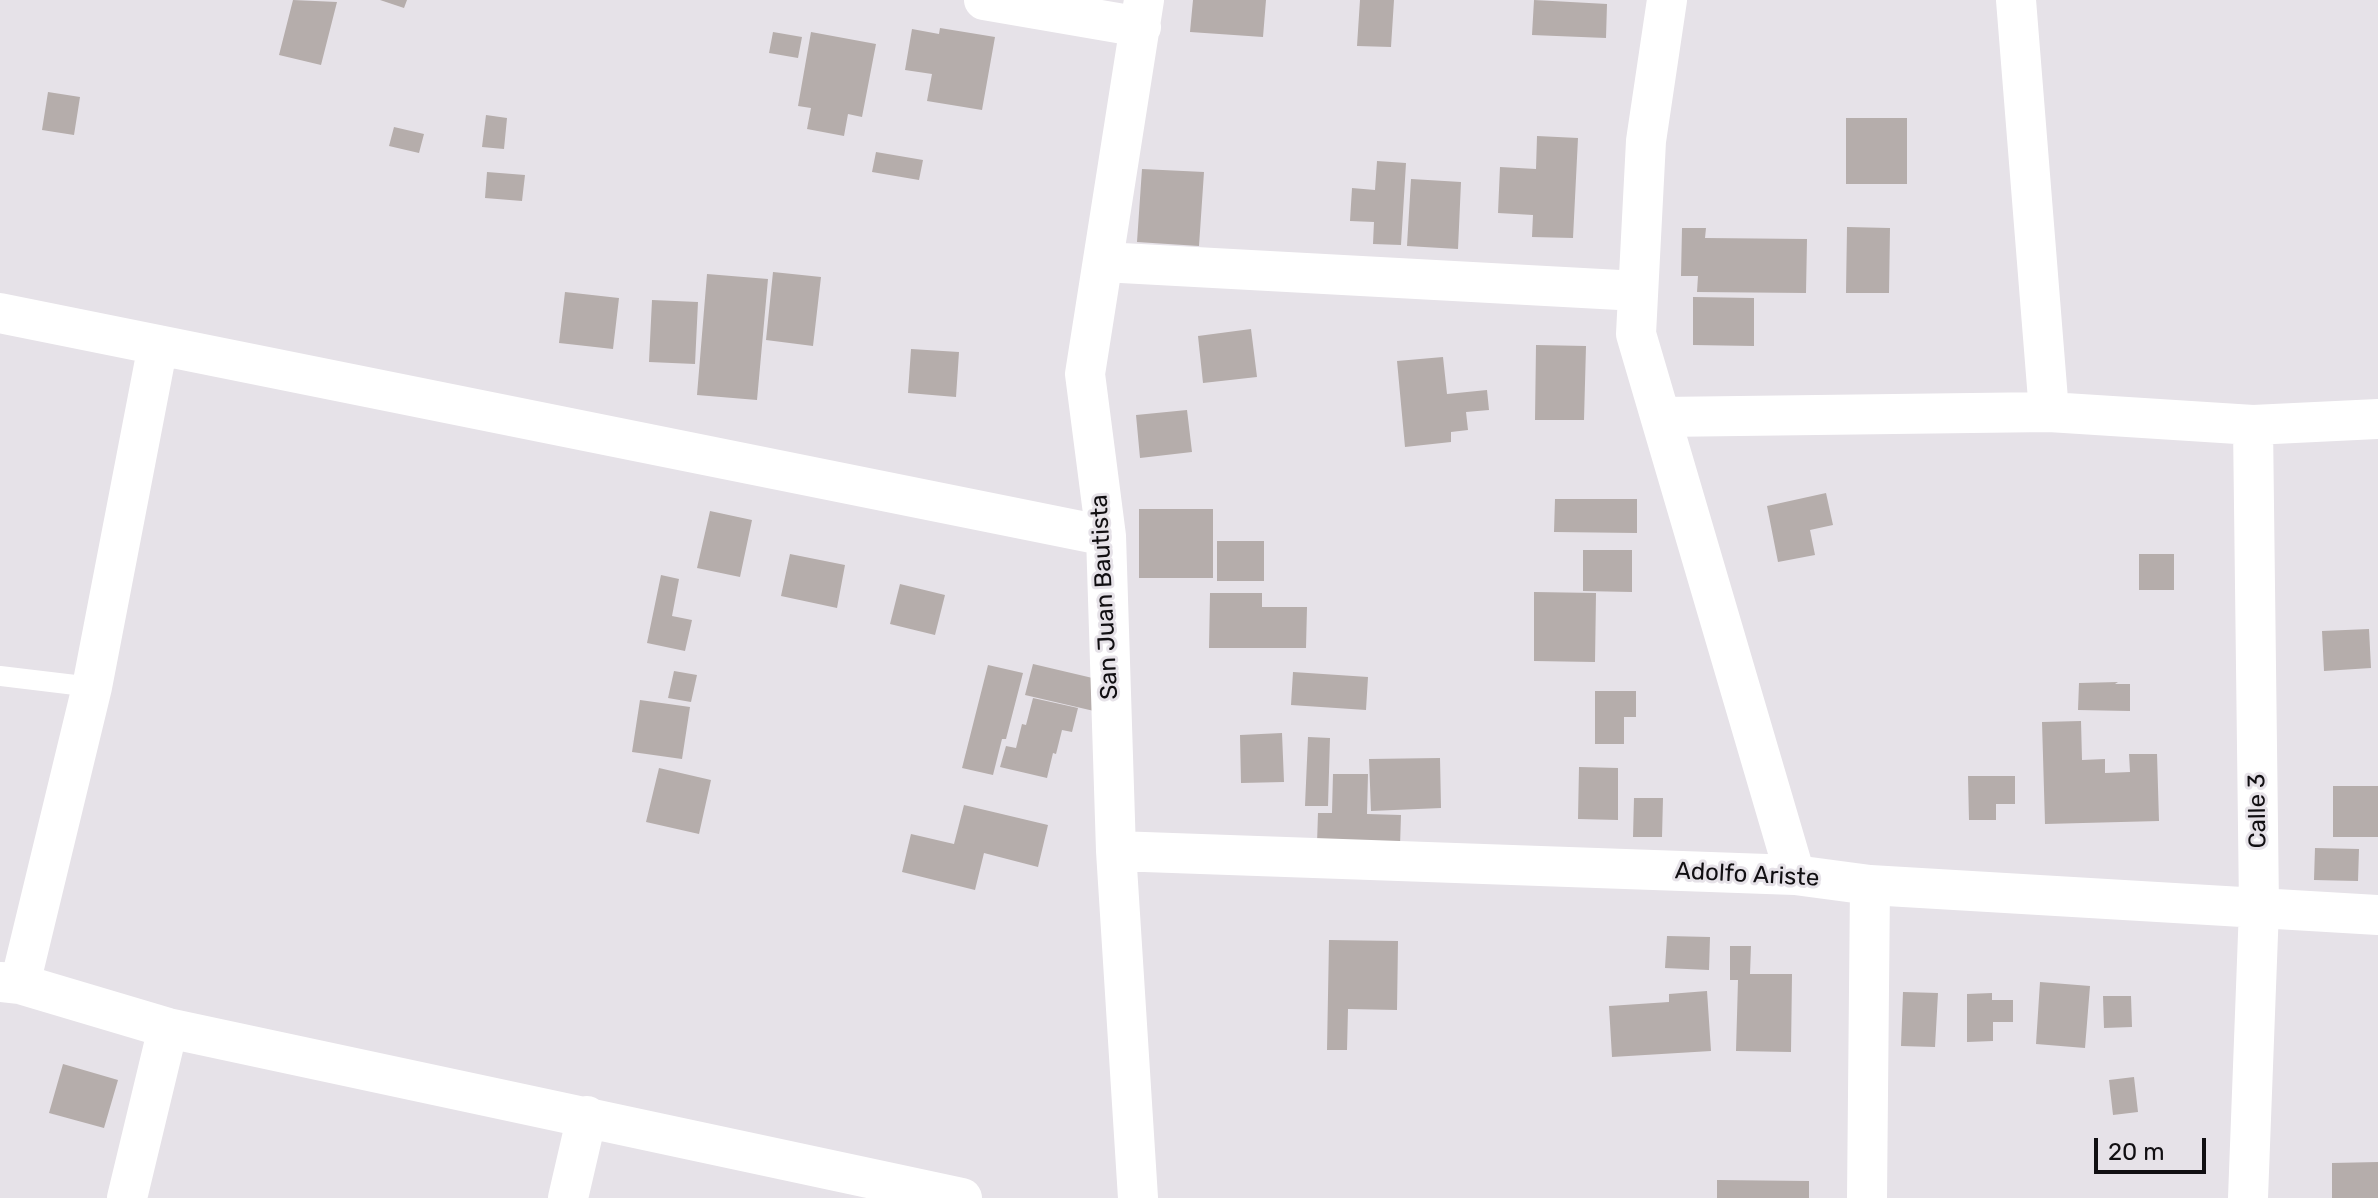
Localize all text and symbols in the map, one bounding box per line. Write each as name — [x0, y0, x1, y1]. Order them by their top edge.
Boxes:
street label: San Juan Bautista — [1085, 494, 1125, 700]
street label: Calle 3 — [2243, 773, 2273, 849]
street label: Adolfo Ariste — [1674, 857, 1820, 893]
scale bar — [2098, 1122, 2210, 1172]
text: 20 m — [2108, 1138, 2165, 1166]

